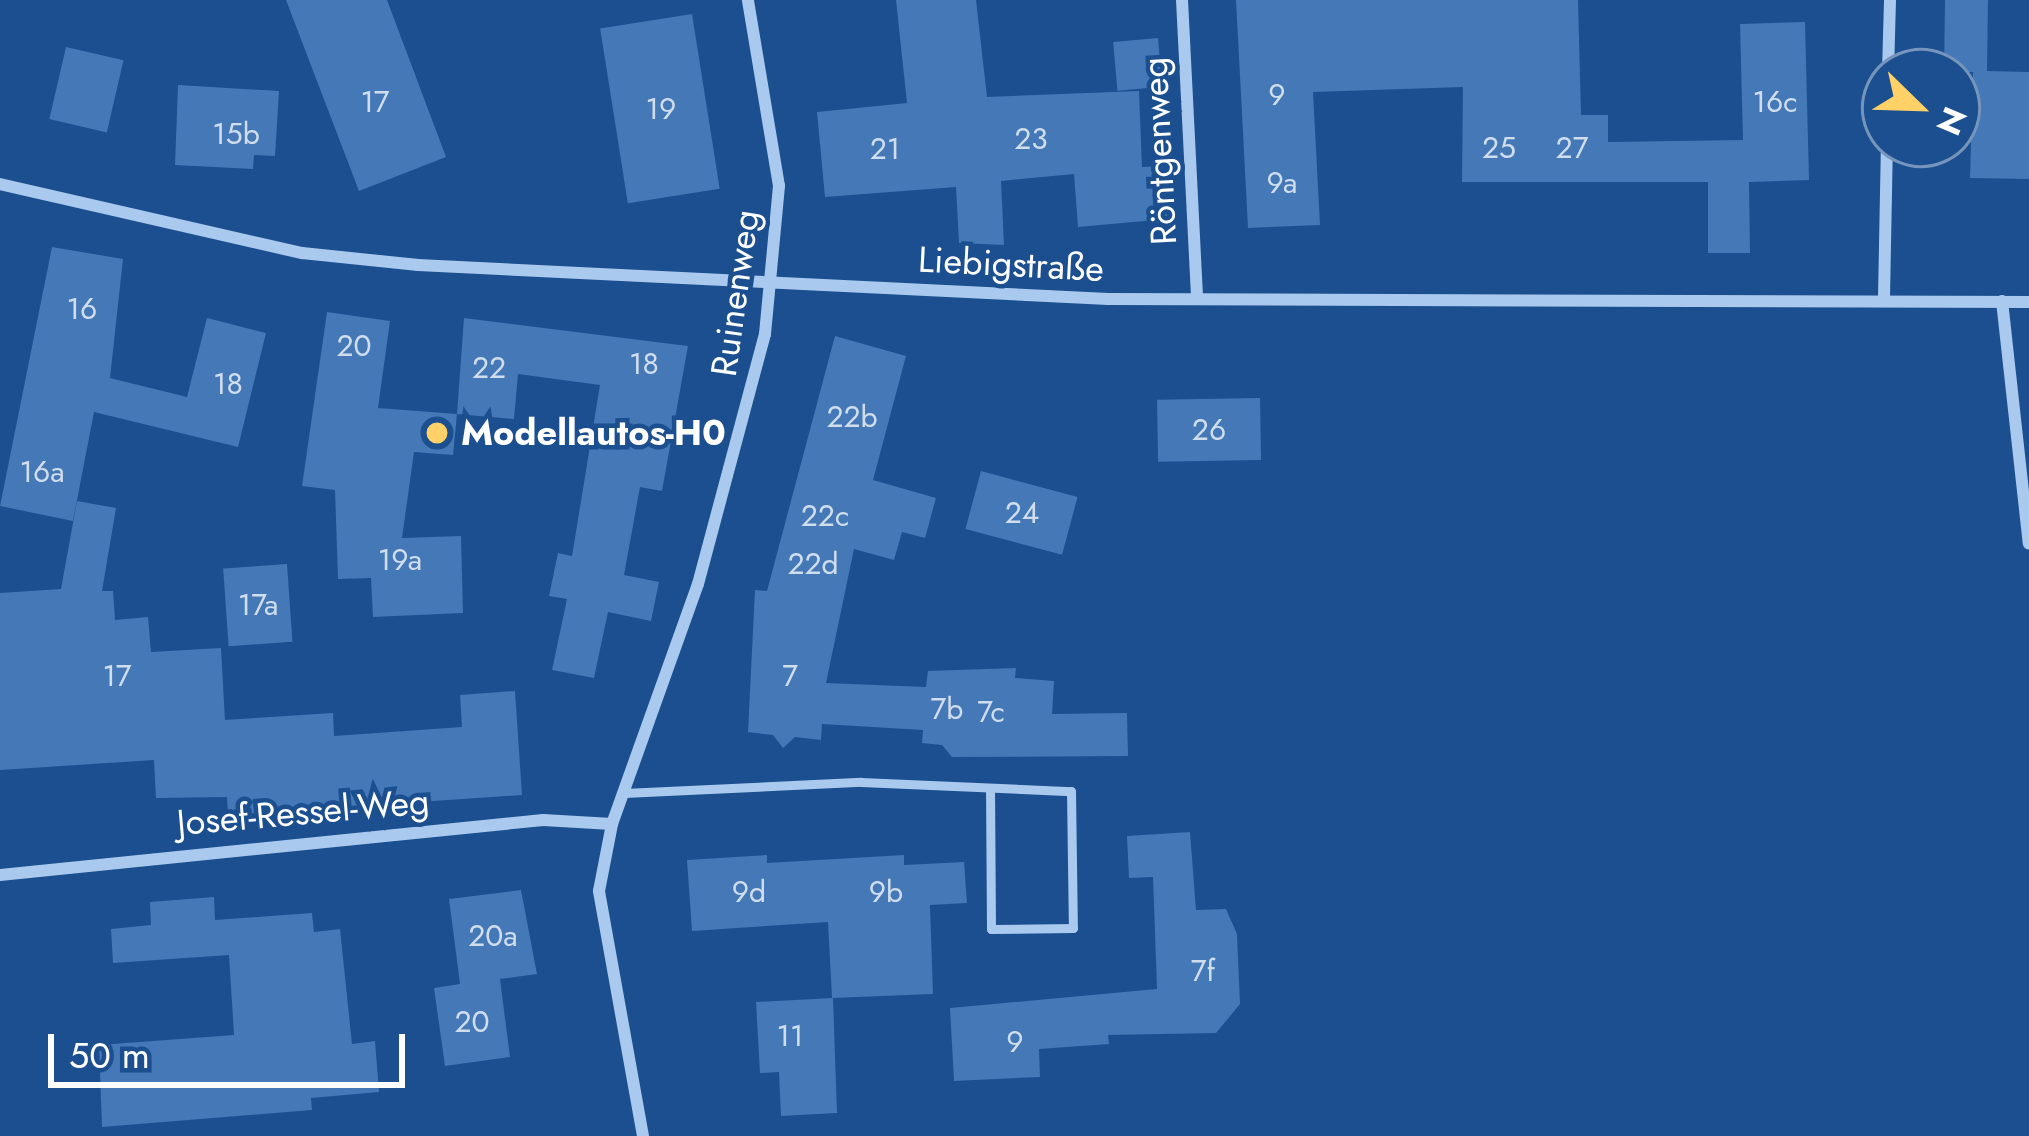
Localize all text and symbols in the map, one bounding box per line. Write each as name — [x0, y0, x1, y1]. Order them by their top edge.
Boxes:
north arrow — [1861, 48, 1981, 168]
street label: Röntgenweg — [1133, 56, 1185, 246]
house number: 9 — [1268, 77, 1286, 113]
house number: 17 — [360, 84, 390, 120]
house number: 16c — [1752, 84, 1798, 120]
house number: 19 — [646, 91, 676, 127]
text: N — [1925, 100, 1979, 142]
house number: 15b — [212, 116, 260, 152]
house number: 23 — [1014, 121, 1048, 157]
house number: 25 — [1482, 130, 1516, 166]
house number: 27 — [1556, 130, 1588, 166]
house number: 21 — [870, 131, 900, 167]
house number: 9a — [1267, 165, 1297, 201]
street label: Ruinenweg — [702, 207, 768, 379]
street label: Liebigstraße — [917, 238, 1105, 290]
house number: 16 — [67, 291, 97, 327]
house number: 20 — [336, 328, 372, 364]
house number: 18 — [629, 346, 659, 382]
house number: 22 — [472, 350, 506, 386]
house number: 18 — [213, 366, 243, 402]
house number: 22b — [826, 399, 878, 435]
place label: Modellautos-H0 — [461, 411, 726, 455]
house number: 26 — [1192, 412, 1226, 448]
marker: Modellautos-H0 — [424, 420, 450, 446]
house number: 16a — [19, 454, 65, 490]
house number: 24 — [1005, 495, 1039, 531]
house number: 22c — [801, 498, 849, 534]
house number: 19a — [378, 542, 422, 578]
house number: 22d — [787, 546, 839, 582]
house number: 17a — [238, 587, 278, 623]
house number: 17 — [102, 658, 132, 694]
house number: 7 — [782, 658, 798, 694]
house number: 7b — [931, 691, 963, 727]
house number: 7c — [977, 694, 1005, 730]
street label: Josef-Ressel-Weg — [175, 779, 431, 845]
house number: 9d — [732, 874, 766, 910]
house number: 9b — [869, 874, 903, 910]
house number: 20a — [468, 918, 518, 954]
house number: 7f — [1191, 953, 1215, 989]
house number: 20 — [454, 1004, 490, 1040]
scale bar — [54, 1010, 411, 1084]
house number: 11 — [777, 1018, 803, 1054]
house number: 9 — [1006, 1024, 1024, 1060]
text: 50 m — [69, 1029, 150, 1081]

